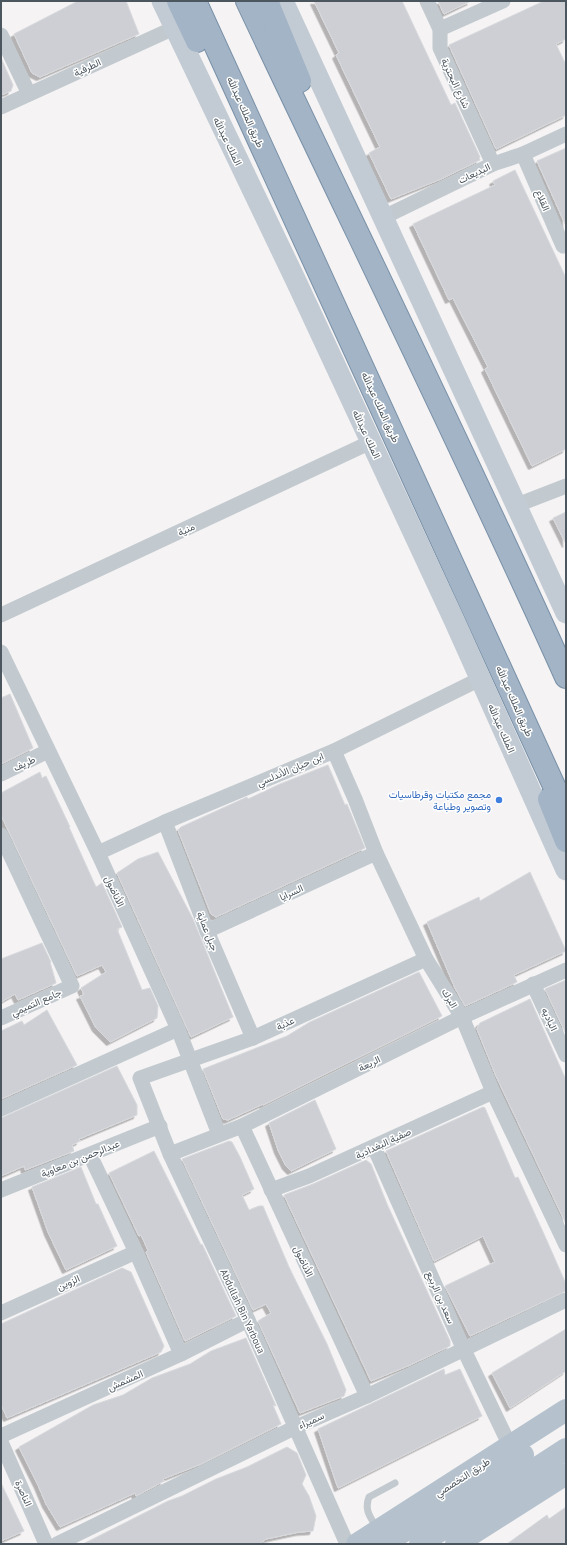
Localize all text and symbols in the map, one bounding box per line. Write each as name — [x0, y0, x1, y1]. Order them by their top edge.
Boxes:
street label: الطرفية — [72, 56, 103, 79]
street label: شارع البحترية — [438, 56, 473, 111]
street label: طريق الملك عبدالله — [225, 75, 267, 149]
street label: الملك عبدالله — [211, 115, 245, 167]
street label: البديعات — [456, 160, 492, 187]
street label: القلاع — [532, 188, 553, 213]
street label: طريق الملك عبدالله — [359, 370, 403, 444]
street label: الملك عبدالله — [350, 408, 384, 460]
street label: منية — [176, 520, 197, 539]
street label: طريق الملك عبدالله — [494, 664, 536, 738]
street label: الملك عبدالله — [486, 702, 518, 754]
street label: ابن حيان الأندلسي — [255, 750, 326, 791]
street label: طريف — [11, 752, 38, 774]
place label: مجمع مكتبات وقرطاسيات وتصوير وطباعة — [389, 788, 491, 813]
marker: مجمع مكتبات وقرطاسيات وتصوير وطباعة — [494, 795, 504, 805]
street label: الأناضول — [102, 874, 127, 909]
street label: السرايا — [277, 881, 305, 904]
street label: جبل عماية — [194, 910, 221, 953]
street label: جامع التميمي — [9, 985, 65, 1021]
street label: البرك — [439, 986, 460, 1010]
street label: الباديه — [539, 1005, 561, 1033]
street label: عذبة — [274, 1014, 296, 1033]
street label: الريعة — [356, 1053, 382, 1074]
street label: صفية البغدادية — [353, 1125, 413, 1162]
street label: عبدالرحمن بن معاوية — [39, 1137, 121, 1180]
street label: الأناضول — [291, 1244, 316, 1279]
street label: Abdullah Bin Yarboua — [217, 1267, 268, 1356]
street label: سعد بن الربيع — [423, 1269, 458, 1326]
street label: الزوين — [55, 1272, 82, 1293]
street label: المشمش — [105, 1367, 145, 1394]
street label: سميراء — [296, 1409, 326, 1432]
street label: طريق التخصصي — [432, 1455, 494, 1502]
street label: الناصرة — [12, 1478, 35, 1508]

